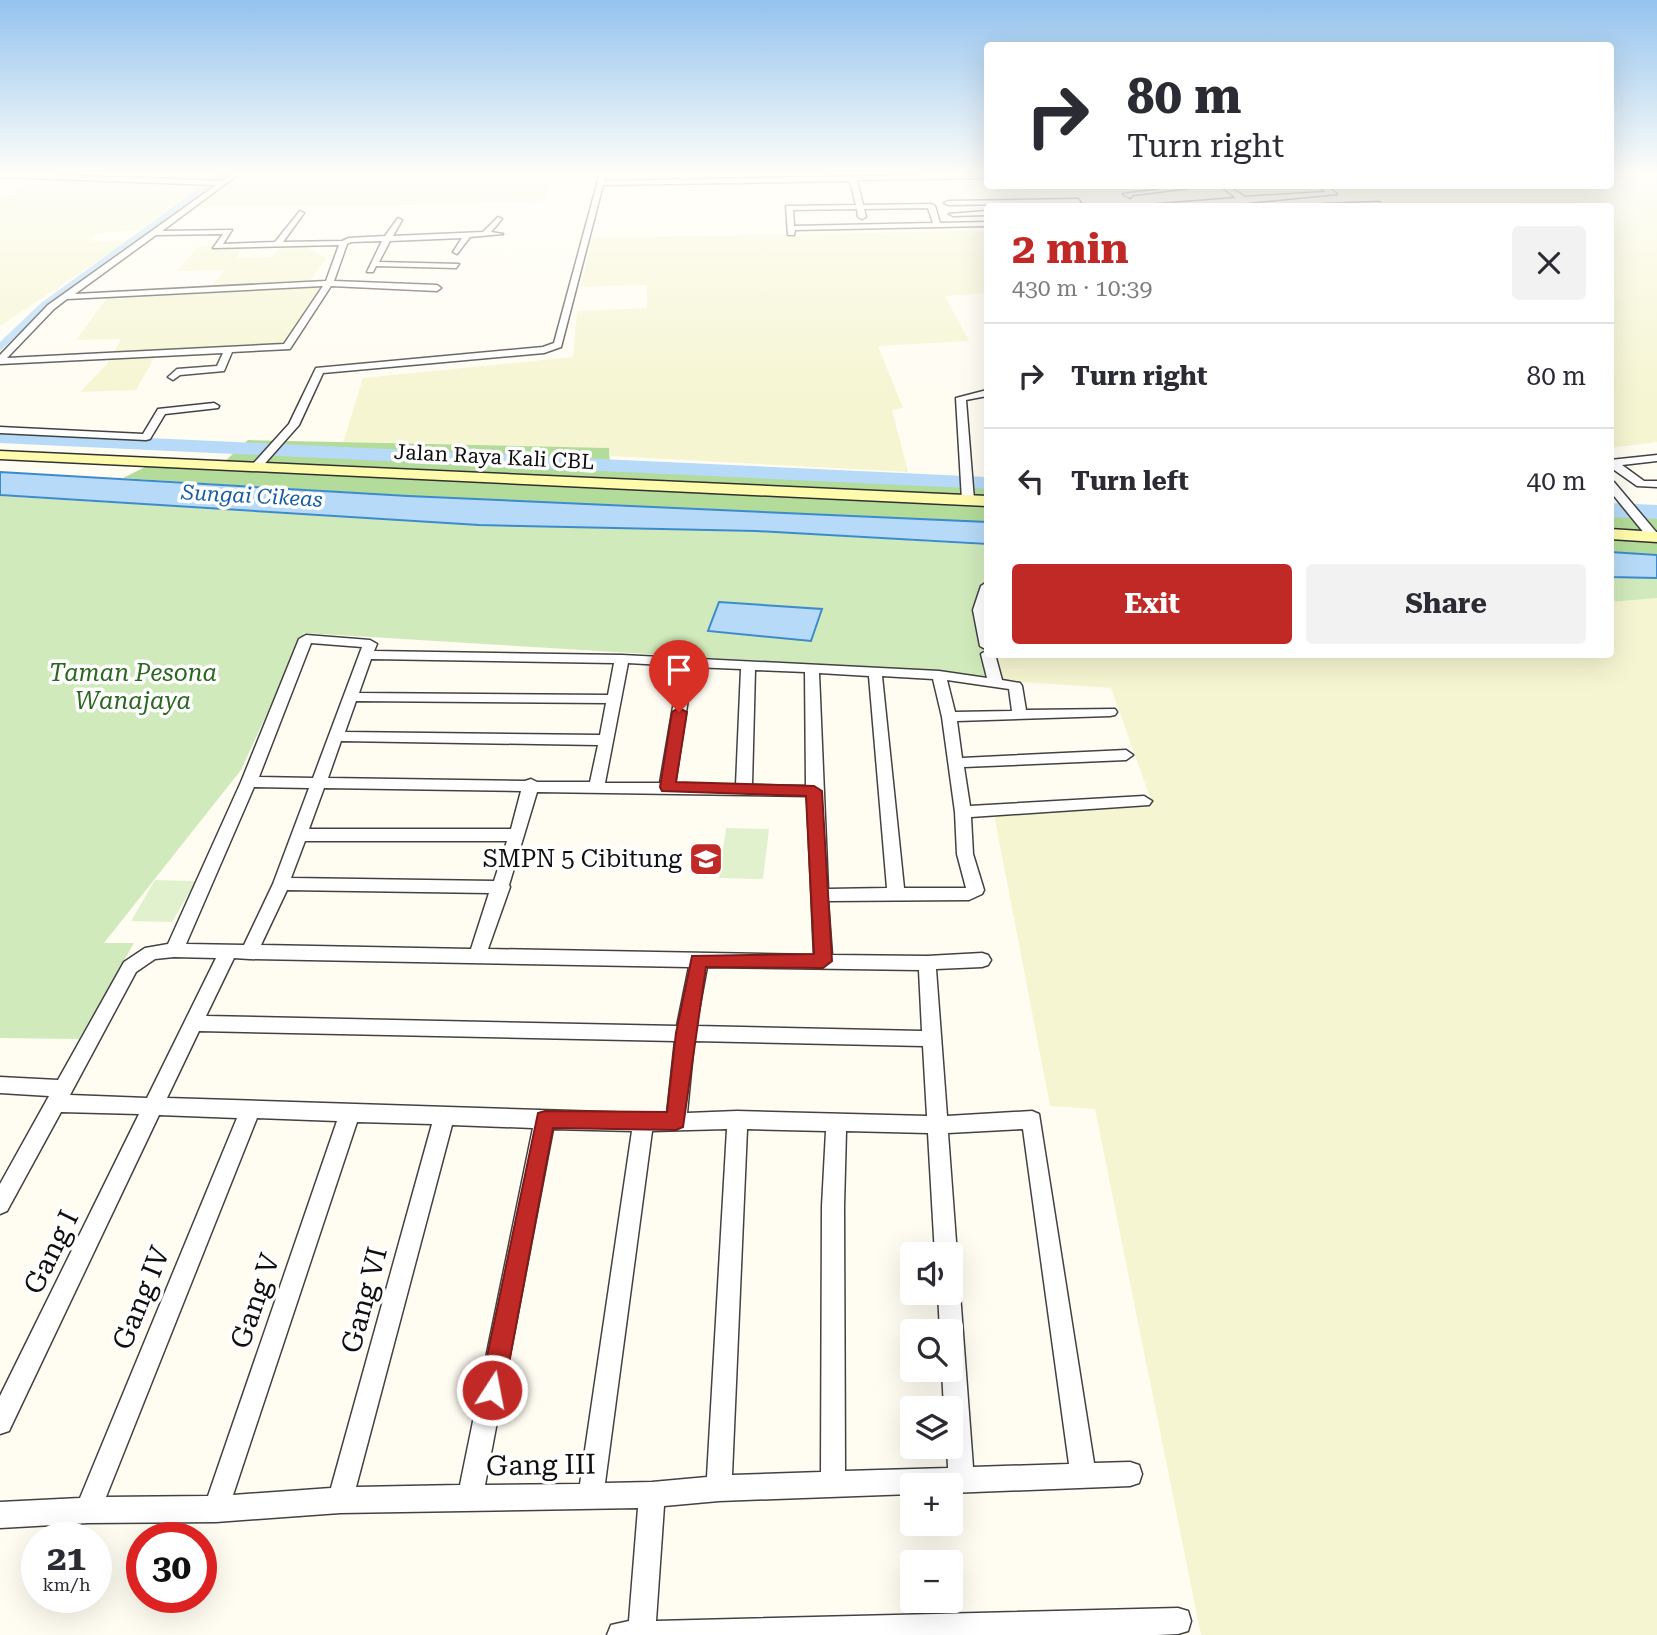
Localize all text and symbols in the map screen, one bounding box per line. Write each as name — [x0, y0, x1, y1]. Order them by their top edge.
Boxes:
text: 80 m — [1127, 68, 1242, 125]
icon: right — [1012, 70, 1103, 161]
text: Turn right — [1127, 127, 1284, 165]
text: 2 min — [1012, 224, 1129, 273]
button: close — [1512, 226, 1586, 300]
text: 430 m · 10:39 — [1012, 275, 1152, 302]
icon: right — [1012, 357, 1050, 395]
text: Turn right — [1071, 361, 1207, 391]
text: 80 m — [1527, 361, 1586, 391]
street label: Jalan Raya Kali CBL — [393, 440, 595, 474]
icon: left — [1012, 462, 1050, 500]
text: Turn left — [1071, 466, 1189, 496]
text: 40 m — [1527, 466, 1586, 496]
water label: Sungai Cikeas — [180, 480, 323, 512]
button: Exit — [1012, 564, 1292, 644]
button: Share — [1306, 564, 1586, 644]
pin — [649, 640, 709, 712]
icon: arrive — [660, 651, 698, 689]
park label: Taman Pesona Wanajaya — [49, 659, 217, 715]
school or university icon: SMPN 5 Cibitung — [687, 840, 725, 878]
place label: SMPN 5 Cibitung — [483, 845, 682, 873]
street label: Gang I — [17, 1205, 85, 1299]
street label: Gang IV — [105, 1241, 177, 1354]
map controls — [900, 1242, 963, 1613]
button: sound — [900, 1242, 963, 1305]
street label: Gang VI — [334, 1243, 394, 1357]
street label: Gang V — [223, 1249, 287, 1353]
button: search — [900, 1319, 963, 1382]
position arrow — [455, 1353, 529, 1427]
button: layers — [900, 1396, 963, 1459]
street label: Gang III — [486, 1448, 596, 1482]
button: + — [900, 1473, 963, 1536]
speed limit sign: 30 — [126, 1522, 217, 1613]
text: 21 — [47, 1538, 86, 1579]
button: − — [900, 1550, 963, 1613]
text: km/h — [42, 1574, 91, 1595]

